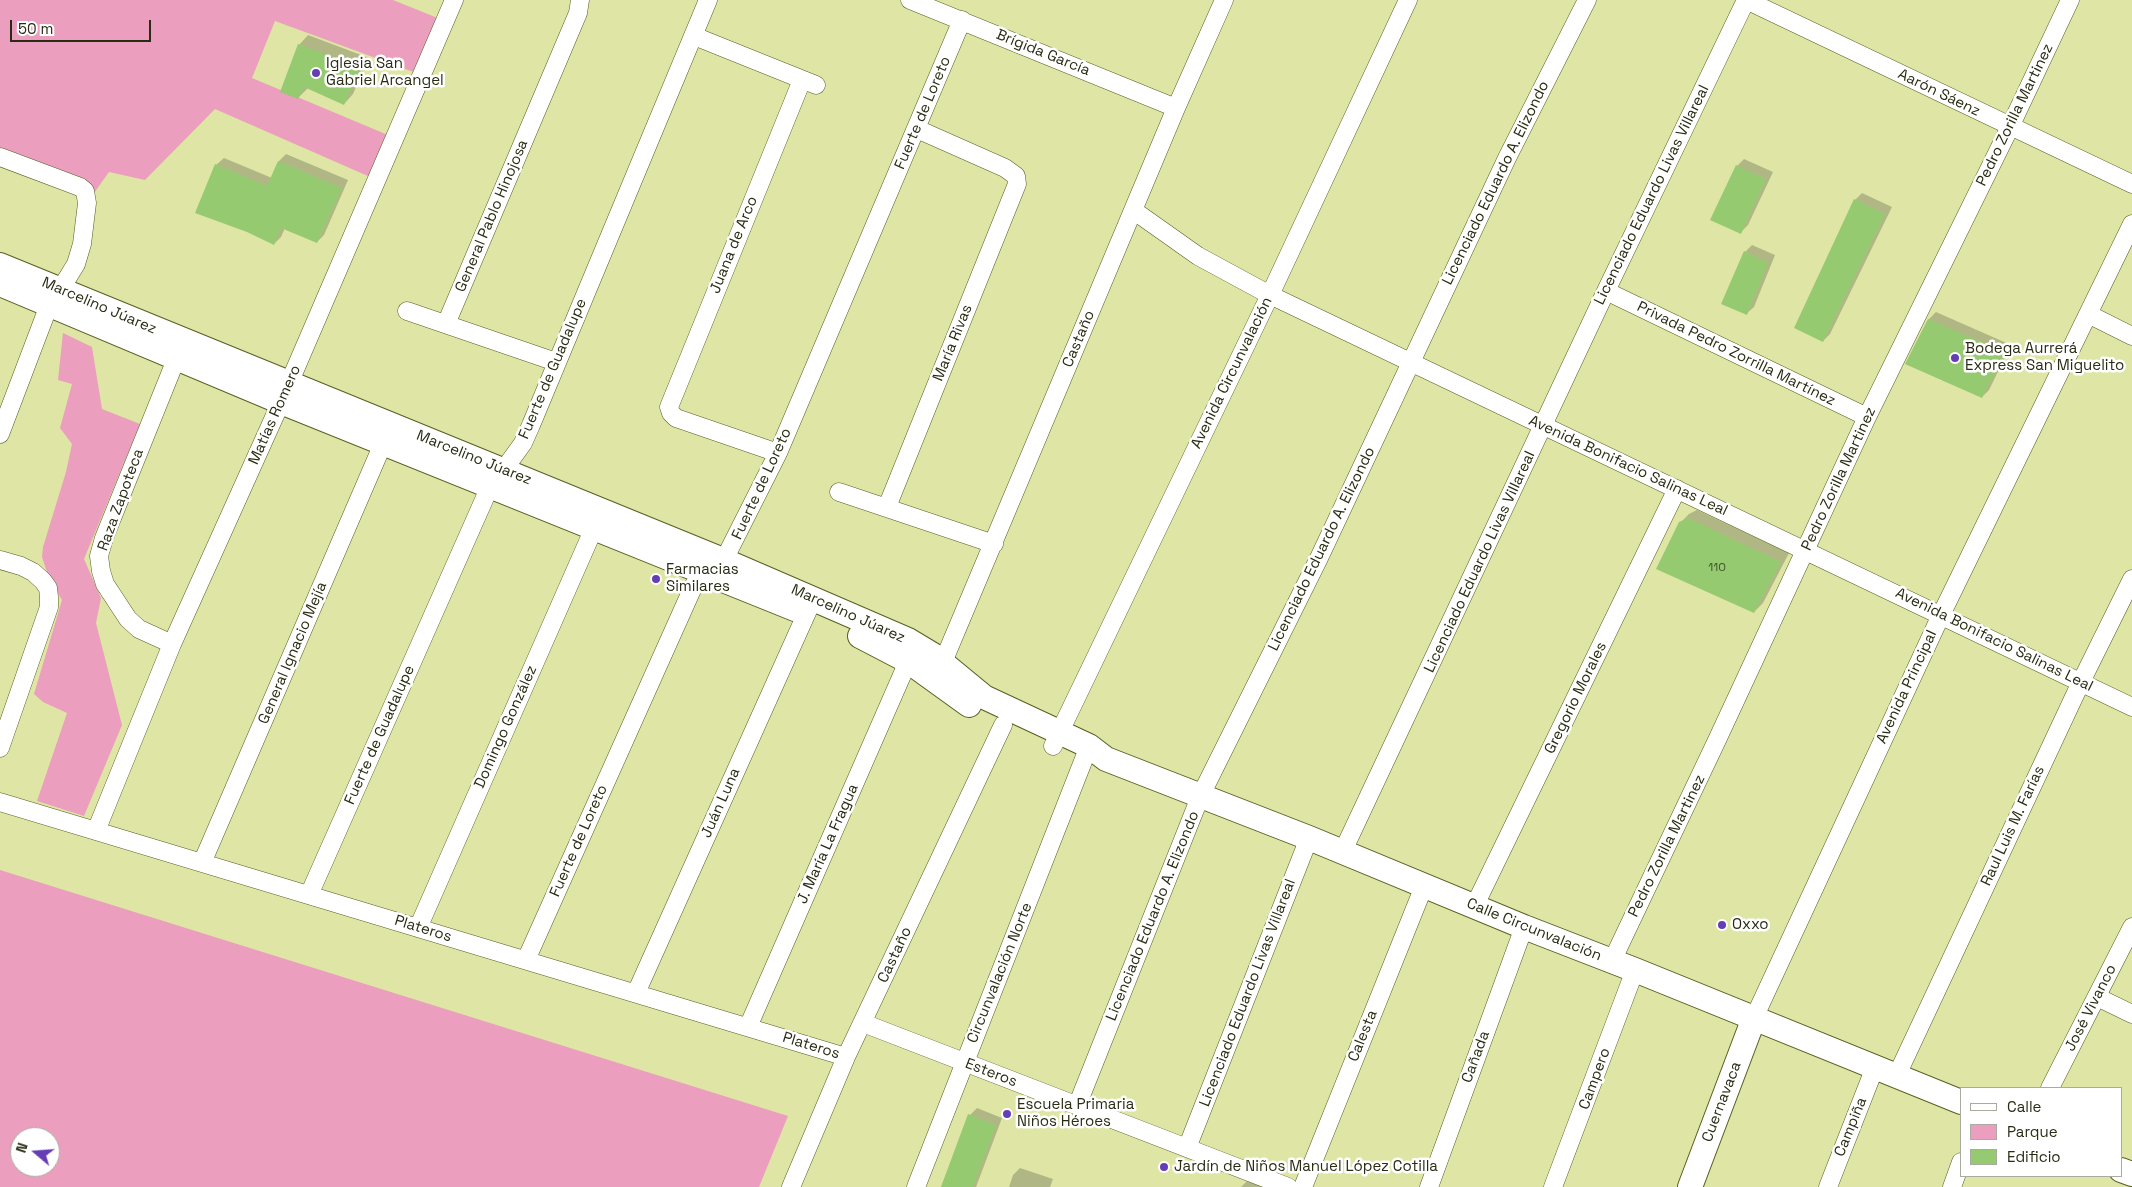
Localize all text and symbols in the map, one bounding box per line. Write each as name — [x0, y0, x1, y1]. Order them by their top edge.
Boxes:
scale bar — [12, 10, 154, 42]
text: 50 m — [18, 19, 53, 38]
street label: Brígida García — [993, 26, 1093, 80]
street label: Pedro Zorilla Martinez — [1973, 41, 2057, 189]
street label: Fuerte de Loreto — [891, 54, 955, 172]
place label: Iglesia San Gabriel Arcangel — [326, 55, 444, 90]
street label: Aarón Sáenz — [1895, 65, 1983, 121]
marker: Iglesia San Gabriel Arcangel — [310, 67, 322, 79]
street label: Licenciado Eduardo A. Elizondo — [1439, 78, 1553, 288]
street label: Licenciado Eduardo Livas Villareal — [1591, 82, 1713, 308]
street label: General Pablo Hinojosa — [452, 137, 532, 295]
street label: Juana de Arco — [706, 194, 762, 296]
street label: Marcelino Júarez — [39, 274, 159, 338]
street label: Avenida Circunvalación — [1187, 294, 1277, 452]
street label: Fuerte de Guadalupe — [515, 296, 591, 442]
street label: Privada Pedro Zorrilla Martínez — [1634, 298, 1838, 410]
street label: María Rivas — [930, 302, 976, 384]
street label: Castaño — [1059, 308, 1099, 370]
place label: Bodega Aurrerá Express San Miguelito — [1965, 340, 2124, 375]
marker: Bodega Aurrerá Express San Miguelito — [1949, 352, 1961, 364]
street label: Matías Romero — [245, 362, 305, 468]
street label: Pedro Zorilla Martinez — [1798, 404, 1880, 554]
street label: Avenida Bonifacio Salinas Leal — [1526, 412, 1730, 520]
street label: Fuerte de Loreto — [728, 425, 796, 543]
street label: Marcelino Júarez — [414, 427, 534, 489]
street label: Licenciado Eduardo A. Elizondo — [1265, 444, 1379, 654]
street label: Raza Zapoteca — [94, 446, 148, 554]
street label: Licenciado Eduardo Livas Villareal — [1421, 448, 1539, 676]
place label: Farmacias Similares — [666, 561, 739, 596]
house number: 110 — [1708, 561, 1726, 575]
marker: Farmacias Similares — [650, 573, 662, 585]
street label: General Ignacio Mejía — [255, 579, 331, 727]
street label: Marcelino Júarez — [788, 581, 908, 647]
street label: Avenida Bonifacio Salinas Leal — [1892, 584, 2096, 696]
street label: Avenida Principal — [1873, 627, 1941, 747]
street label: Gregorio Morales — [1541, 639, 1611, 757]
street label: Fuerte de Guadalupe — [341, 662, 419, 808]
street label: Domingo González — [471, 663, 541, 791]
street label: Raul Luis M. Farías — [1977, 763, 2049, 889]
street label: Juán Luna — [698, 765, 744, 841]
street label: Pedro Zorilla Martinez — [1625, 772, 1709, 920]
street label: J. María La Fragua — [794, 781, 862, 907]
street label: Fuerte de Loreto — [546, 782, 612, 900]
street label: Licenciado Eduardo A. Elizondo — [1103, 808, 1203, 1024]
street label: Licenciado Eduardo Livas Villareal — [1196, 877, 1300, 1109]
street label: Calle Circunvalación — [1464, 895, 1604, 965]
street label: Circunvalación Norte — [964, 900, 1036, 1046]
street label: Plateros — [392, 912, 454, 946]
place label: Oxxo — [1732, 916, 1769, 934]
marker: Oxxo — [1716, 919, 1728, 931]
street label: Castaño — [874, 924, 916, 986]
street label: José Vivanco — [2061, 961, 2121, 1055]
street label: Calesta — [1345, 1008, 1381, 1064]
street label: Cañada — [1458, 1028, 1494, 1086]
street label: Plateros — [780, 1029, 842, 1063]
street label: Campero — [1576, 1046, 1614, 1112]
street label: Esteros — [962, 1055, 1020, 1091]
street label: Cuernavaca — [1698, 1059, 1746, 1145]
legend — [1960, 1087, 2122, 1177]
street label: Campiña — [1831, 1095, 1871, 1159]
place label: Escuela Primaria Niños Héroes — [1017, 1096, 1134, 1131]
text: Calle — [2007, 1097, 2042, 1116]
marker: Escuela Primaria Niños Héroes — [1001, 1108, 1013, 1120]
text: Parque — [2007, 1122, 2058, 1141]
north arrow — [10, 1127, 60, 1177]
text: N — [12, 1140, 32, 1155]
text: Edificio — [2007, 1147, 2061, 1166]
place label: Jardín de Niños Manuel López Cotilla — [1174, 1158, 1438, 1176]
marker: Jardín de Niños Manuel López Cotilla — [1158, 1161, 1170, 1173]

